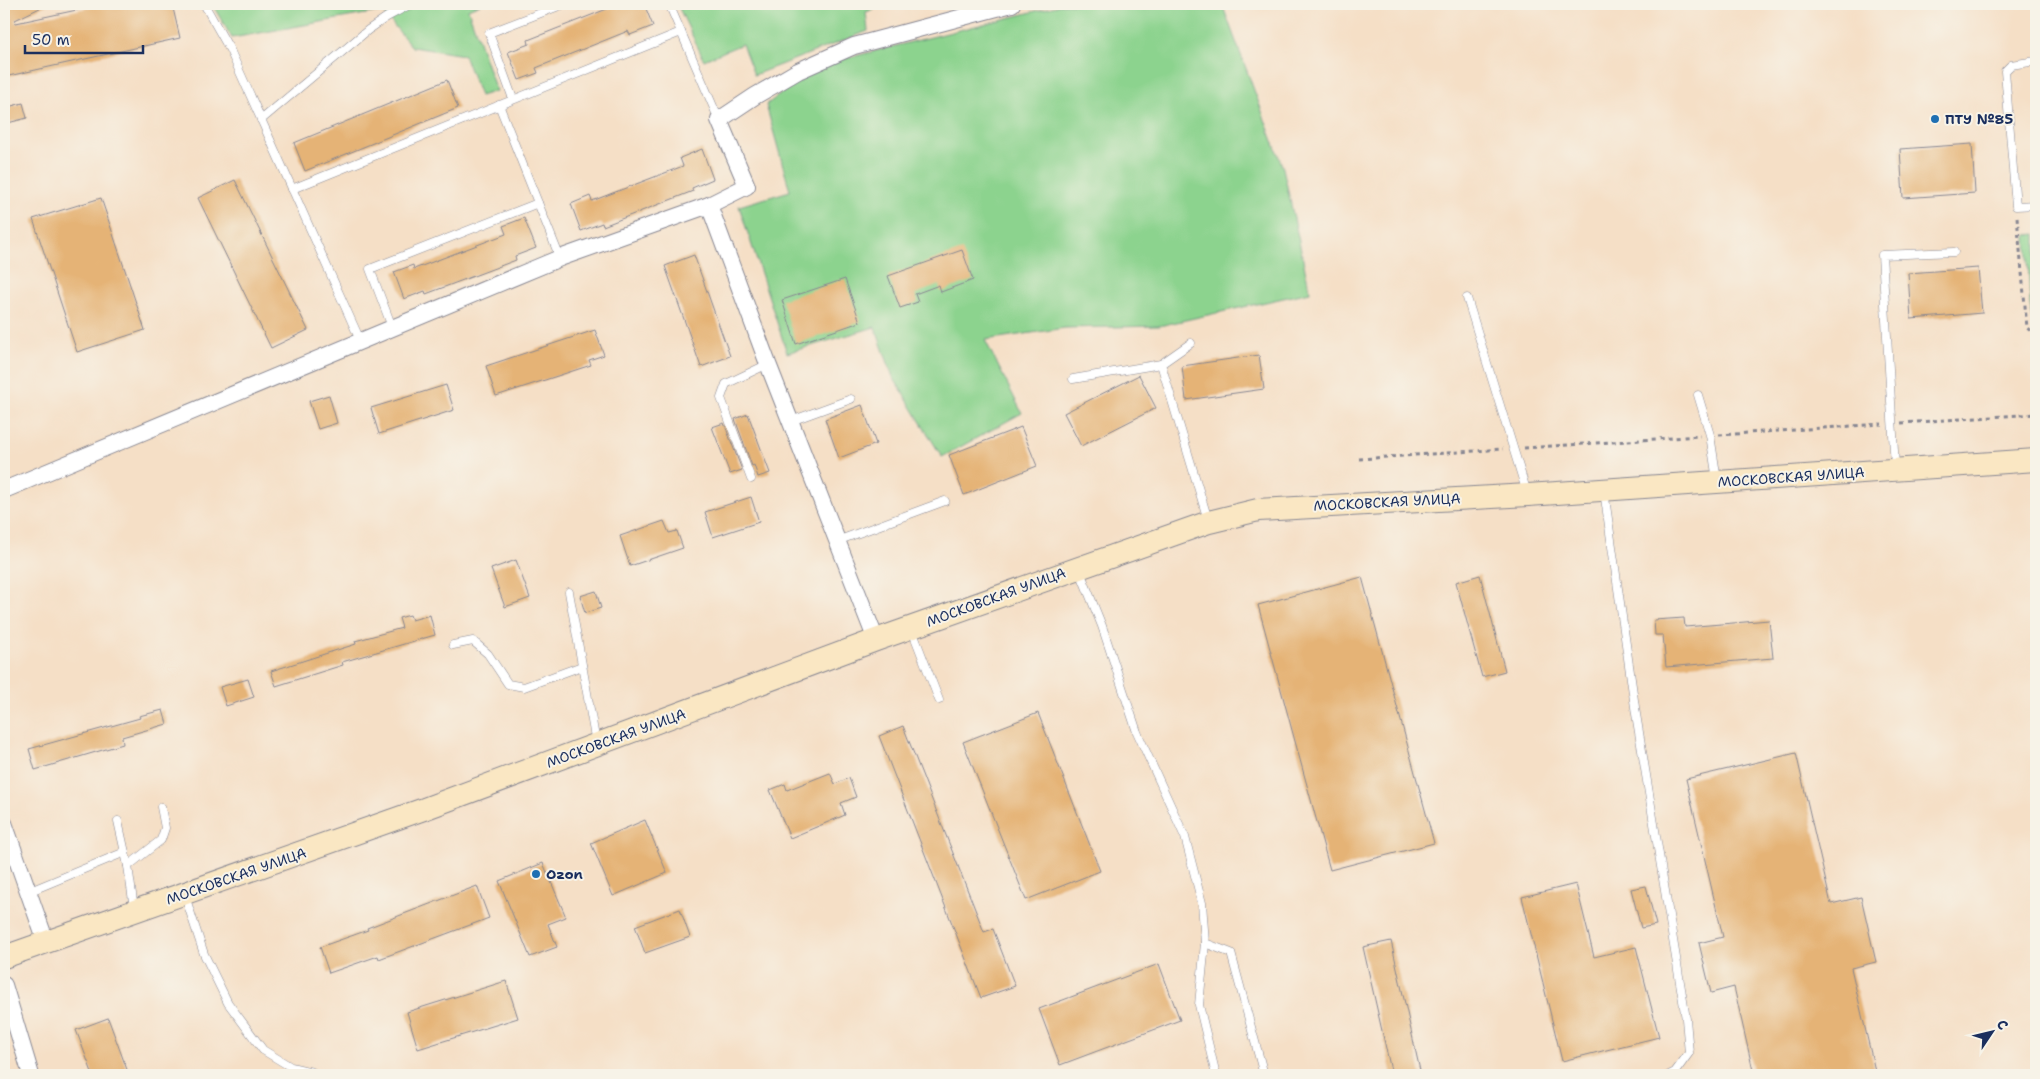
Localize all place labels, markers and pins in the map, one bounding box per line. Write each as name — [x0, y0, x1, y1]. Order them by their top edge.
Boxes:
place label: ПТУ №85 — [1945, 110, 2013, 128]
marker: ПТУ №85 — [1929, 113, 1941, 125]
place label: Ozon — [546, 865, 583, 883]
marker: Ozon — [530, 868, 542, 880]

